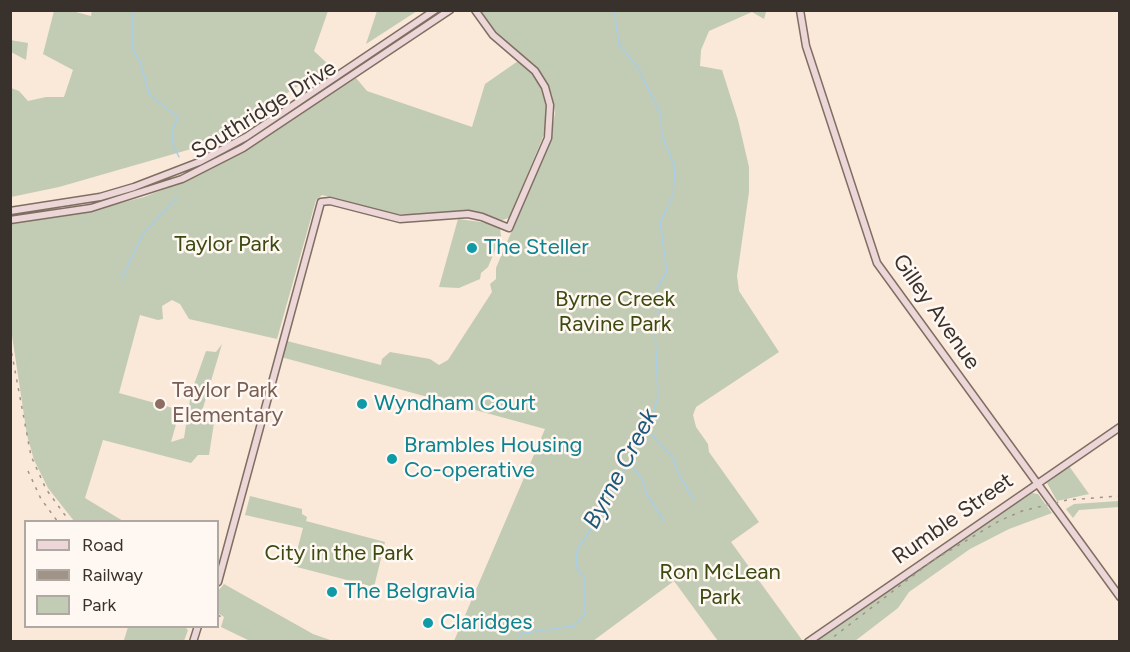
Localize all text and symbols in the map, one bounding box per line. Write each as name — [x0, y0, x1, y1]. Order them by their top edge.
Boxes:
street label: Southridge Drive — [187, 55, 341, 165]
park label: Taylor Park — [174, 232, 280, 258]
place label: The Steller — [484, 235, 589, 261]
marker: The Steller — [465, 241, 479, 255]
street label: Gilley Avenue — [887, 249, 985, 375]
park label: Byrne Creek Ravine Park — [555, 287, 675, 338]
place label: Taylor Park Elementary — [172, 378, 283, 430]
place label: Wyndham Court — [374, 391, 536, 417]
marker: Taylor Park Elementary — [153, 397, 167, 411]
marker: Wyndham Court — [355, 397, 369, 411]
water label: Byrne Creek — [577, 404, 665, 534]
place label: Brambles Housing Co-operative — [404, 433, 582, 484]
marker: Brambles Housing Co-operative — [385, 452, 399, 466]
street label: Rumble Street — [887, 468, 1019, 570]
legend — [24, 520, 219, 628]
text: Road — [82, 534, 123, 556]
park label: City in the Park — [265, 541, 413, 567]
park label: Ron McLean Park — [659, 560, 781, 612]
text: Railway — [82, 564, 143, 586]
place label: The Belgravia — [344, 579, 475, 605]
marker: The Belgravia — [325, 585, 339, 599]
text: Park — [82, 594, 116, 616]
place label: Claridges — [440, 610, 533, 636]
marker: Claridges — [421, 616, 435, 630]

